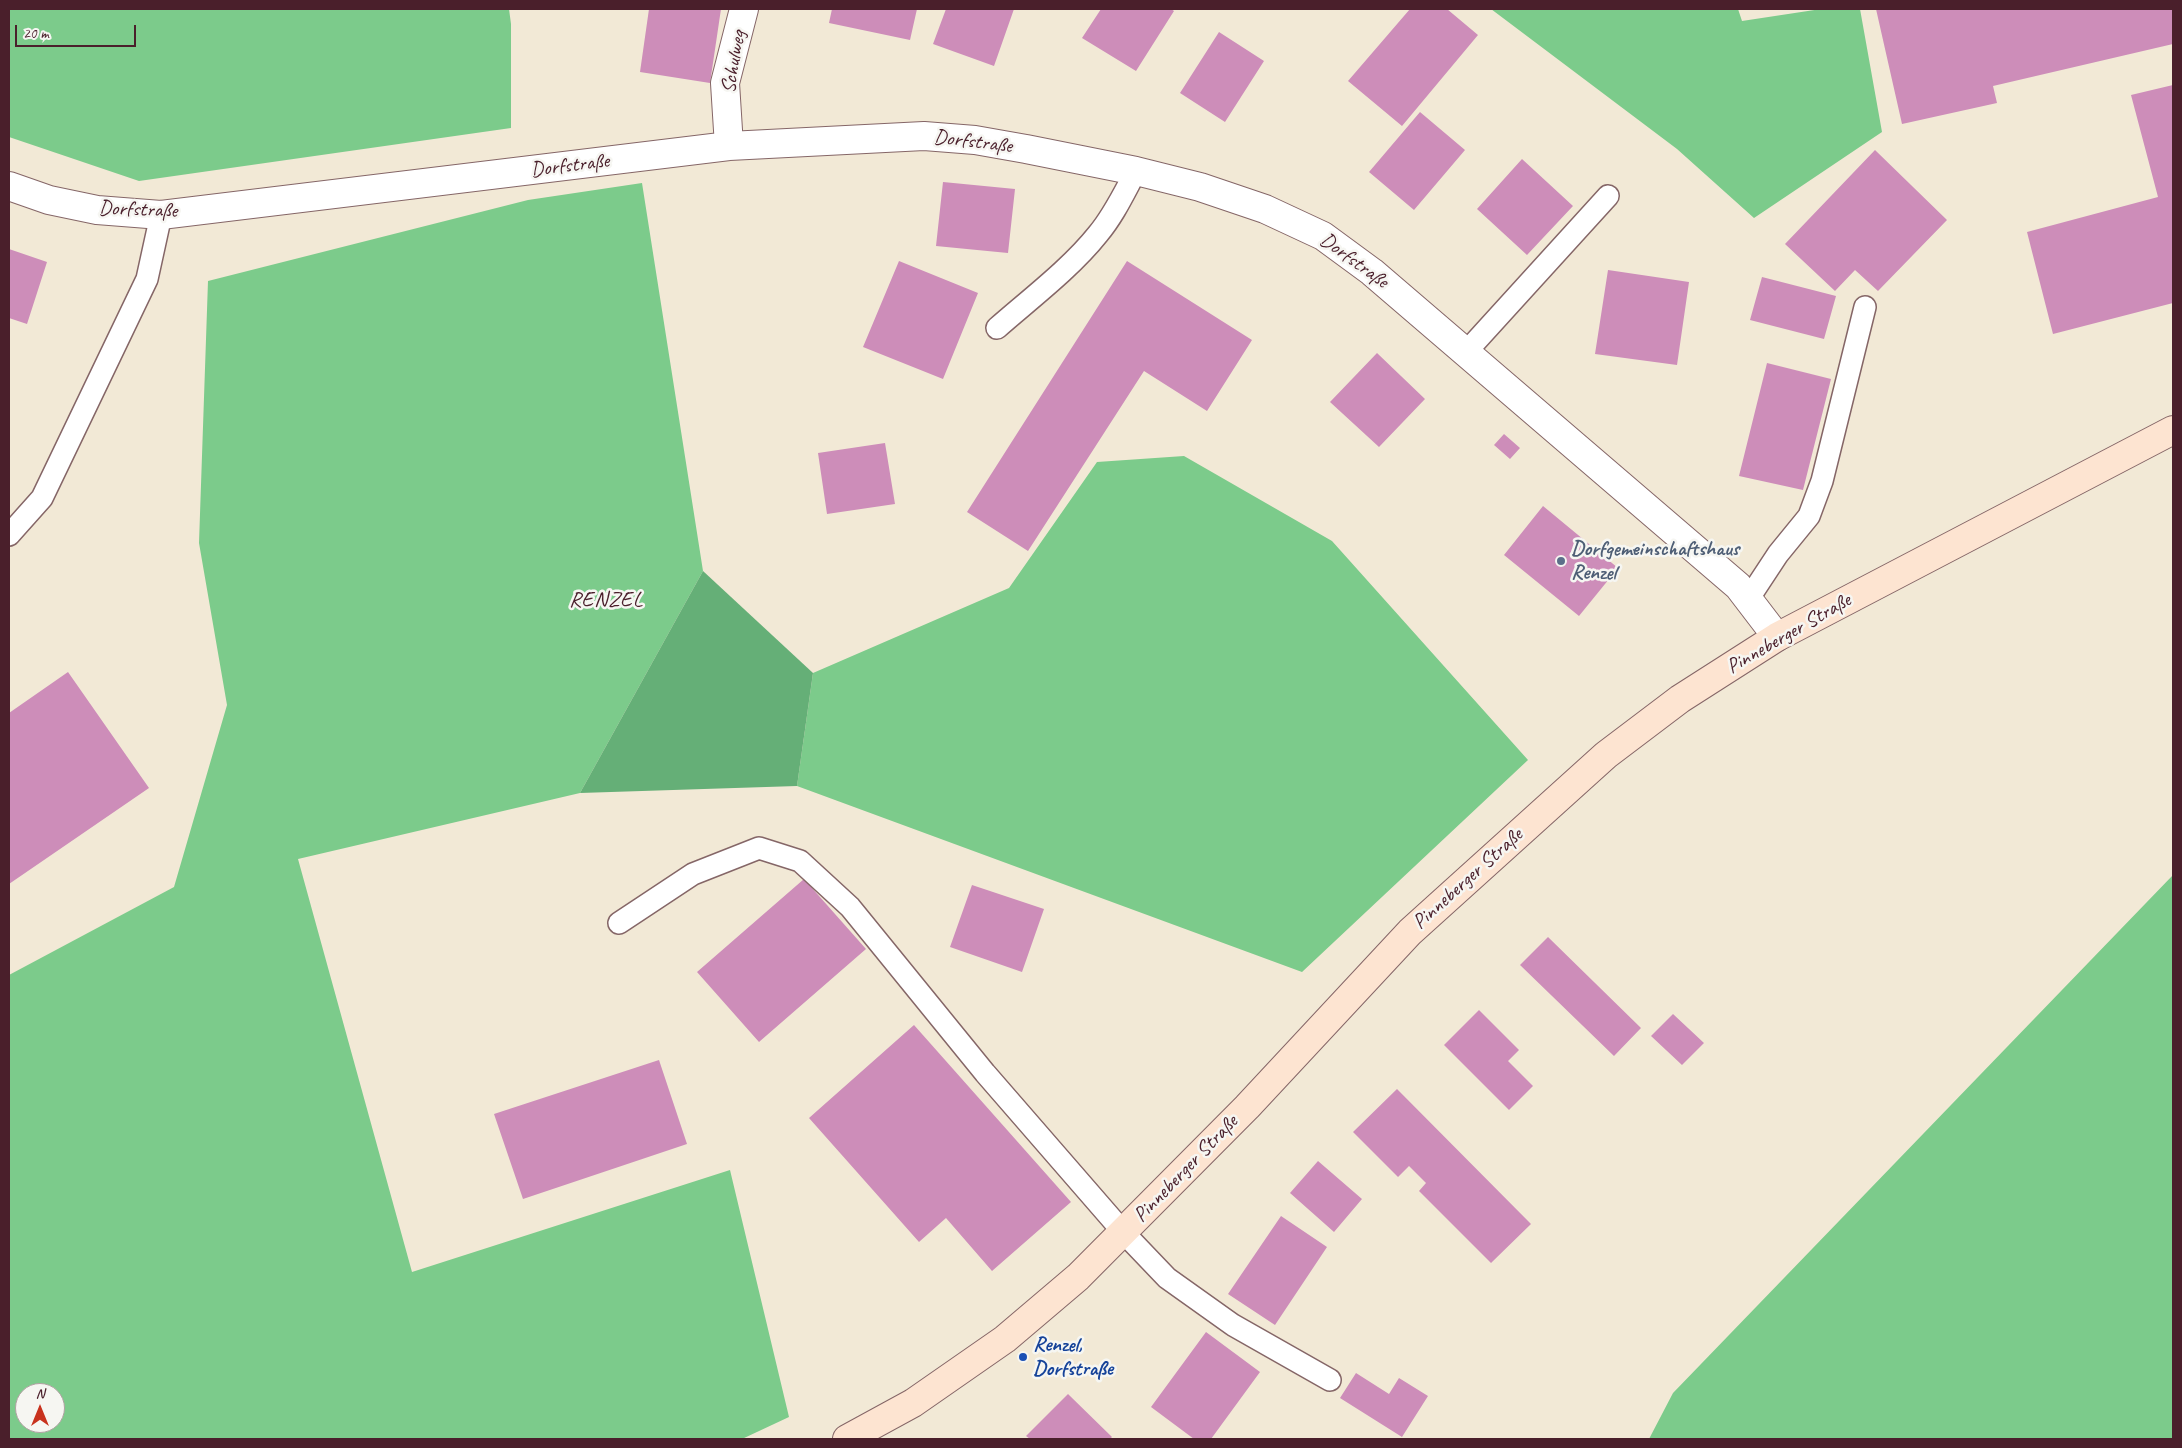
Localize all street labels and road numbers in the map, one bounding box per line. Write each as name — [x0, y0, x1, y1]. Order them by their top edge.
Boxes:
street label: Schulweg — [716, 29, 752, 95]
street label: Dorfstraße — [932, 125, 1014, 159]
street label: Dorfstraße — [529, 149, 611, 183]
street label: Dorfstraße — [98, 196, 178, 224]
street label: Dorfstraße — [1315, 228, 1393, 294]
street label: Pinneberger Straße — [1722, 588, 1856, 680]
street label: Pinneberger Straße — [1408, 823, 1528, 935]
street label: Pinneberger Straße — [1128, 1110, 1244, 1228]

